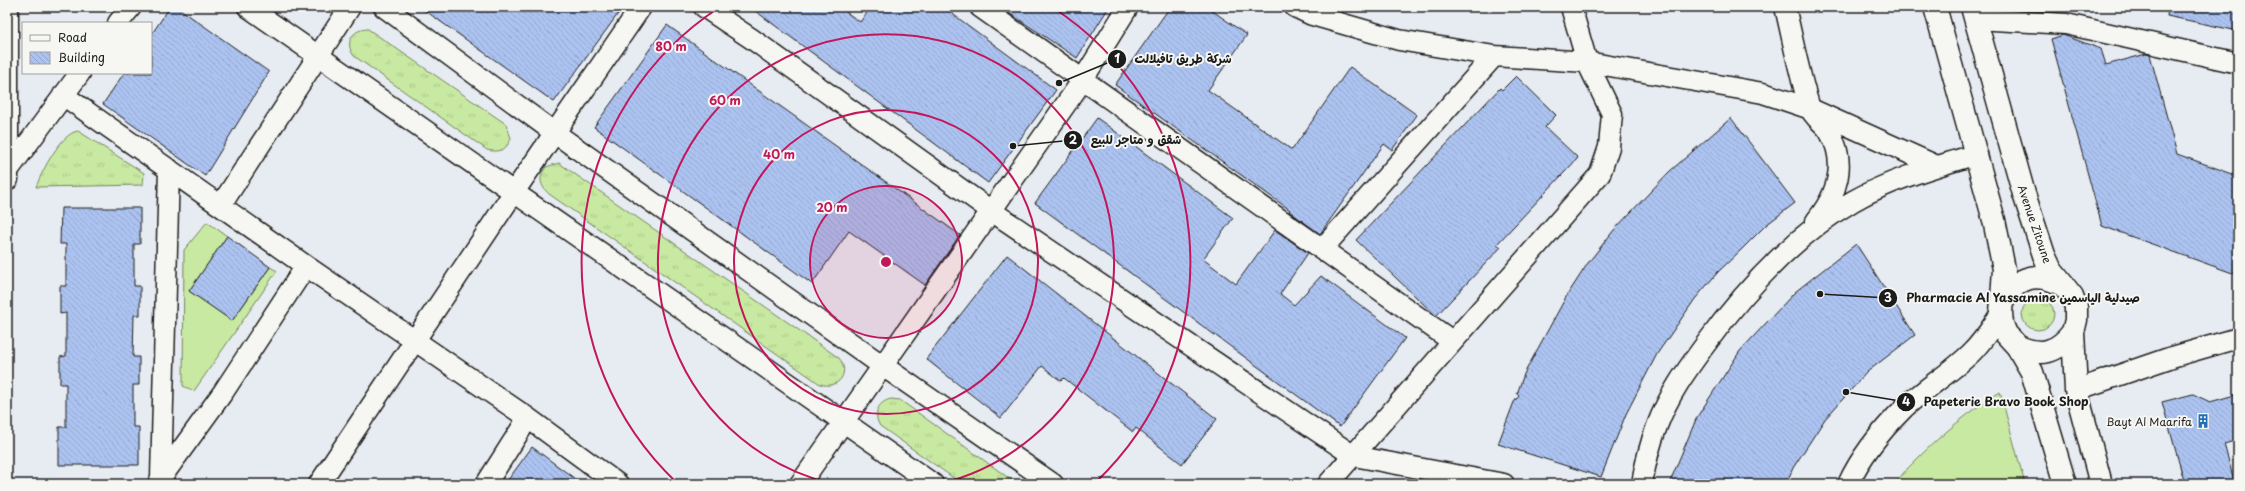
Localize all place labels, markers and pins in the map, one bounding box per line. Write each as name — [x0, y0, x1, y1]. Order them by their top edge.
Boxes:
callout: شركة طريق تافيلالت — [1107, 47, 1240, 71]
callout: شقق و متاجر للبيع — [1063, 128, 1190, 152]
centre of rings — [879, 255, 893, 269]
callout: Pharmacie Al Yassamine صيدلية الياسمين — [1878, 286, 2149, 310]
callout: Papeterie Bravo Book Shop — [1896, 390, 2097, 414]
place label: Bayt Al Maarifa — [2106, 413, 2192, 430]
building icon: Bayt Al Maarifa — [2195, 413, 2211, 429]

